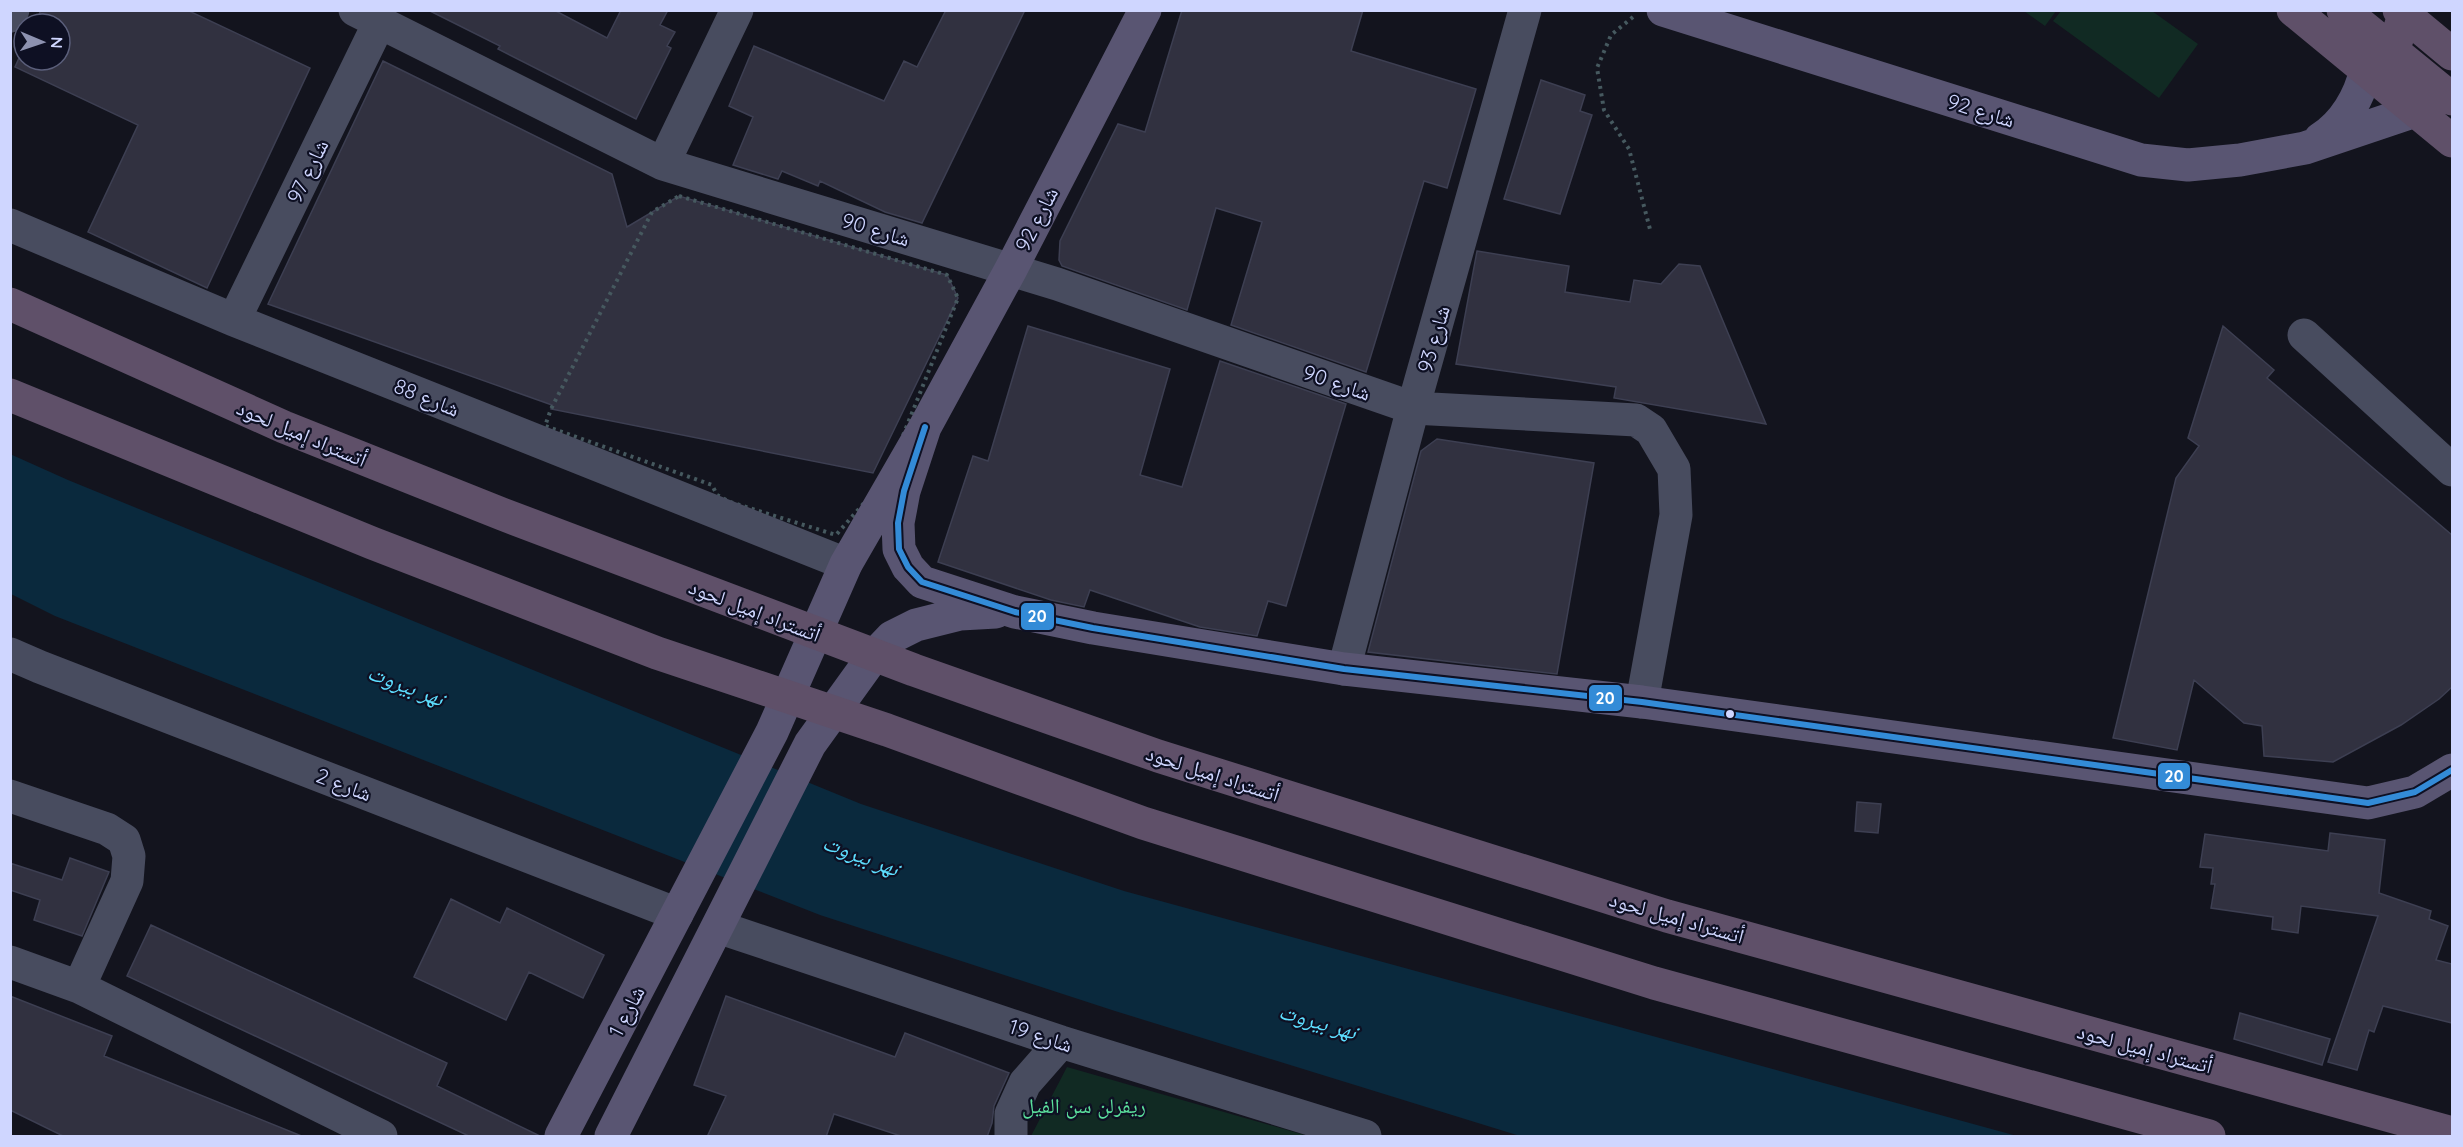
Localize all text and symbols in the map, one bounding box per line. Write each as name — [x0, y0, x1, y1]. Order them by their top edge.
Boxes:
north arrow — [12, 12, 72, 72]
text: N — [47, 36, 67, 49]
street label: شارع 92 — [1944, 87, 2018, 133]
street label: شارع 97 — [281, 135, 334, 207]
street label: شارع 92 — [1009, 182, 1064, 256]
street label: شارع 90 — [838, 206, 913, 253]
street label: شارع 93 — [1411, 303, 1456, 376]
street label: شارع 90 — [1299, 358, 1374, 407]
street label: شارع 88 — [390, 372, 464, 423]
street label: أتستراد إميل لحود — [232, 394, 371, 474]
street label: أتستراد إميل لحود — [685, 573, 824, 649]
line badge: 20 — [1020, 602, 1055, 631]
text: 20 — [1028, 606, 1047, 626]
water label: نهر بيروت — [364, 658, 451, 714]
line badge: 20 — [1588, 684, 1623, 712]
text: 20 — [1596, 688, 1615, 708]
unlabelled marker — [1724, 708, 1736, 720]
street label: أتستراد إميل لحود — [1142, 739, 1283, 809]
street label: شارع 2 — [312, 762, 375, 807]
line badge: 20 — [2157, 762, 2191, 790]
text: 20 — [2165, 766, 2184, 786]
water label: نهر بيروت — [819, 828, 906, 884]
street label: أتستراد إميل لحود — [1606, 885, 1747, 951]
street label: شارع 1 — [602, 981, 651, 1041]
water label: نهر بيروت — [1276, 997, 1363, 1046]
street label: شارع 19 — [1006, 1013, 1076, 1058]
street label: أتستراد إميل لحود — [2074, 1017, 2215, 1080]
park label: ريفرلن سن الفيل — [1022, 1092, 1146, 1119]

